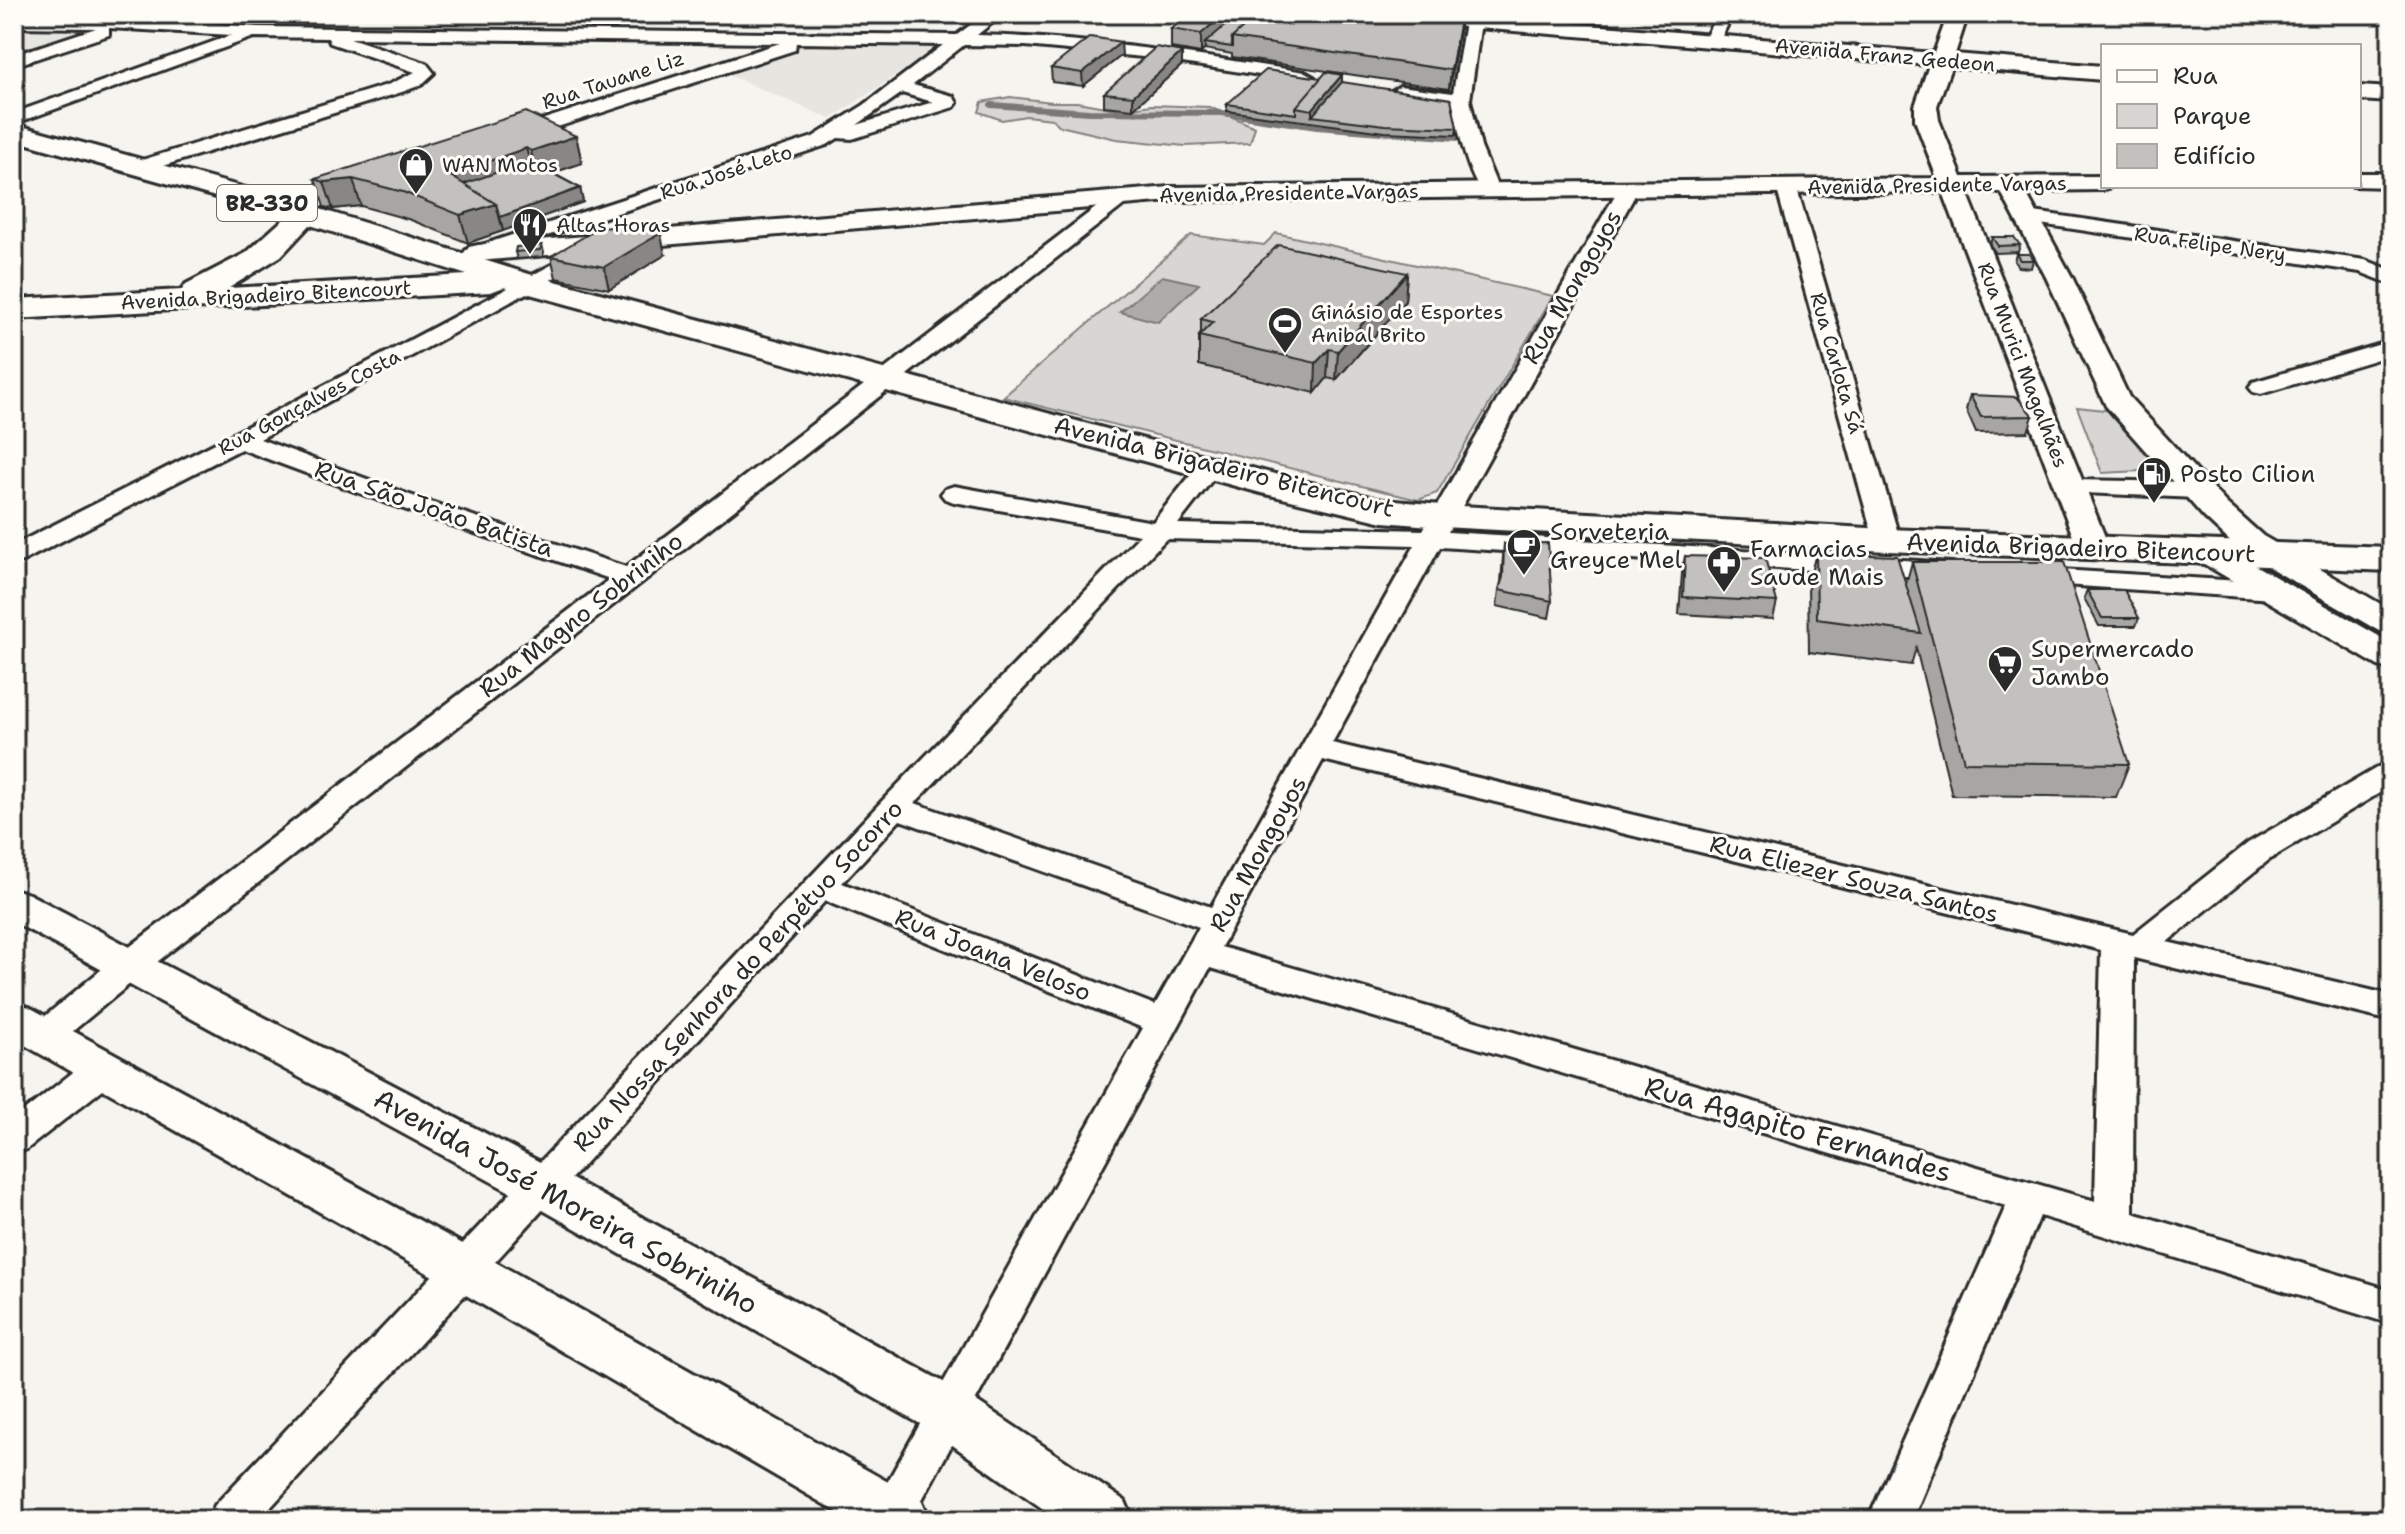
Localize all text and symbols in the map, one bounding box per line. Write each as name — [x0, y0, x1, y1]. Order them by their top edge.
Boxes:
street label: Avenida Franz Gedeon — [1774, 32, 1996, 78]
legend — [2101, 44, 2361, 188]
street label: Rua Tauane Liz — [539, 45, 687, 115]
text: Rua — [2173, 60, 2218, 92]
text: Parque — [2173, 100, 2252, 132]
street label: Rua José Leto — [657, 138, 795, 206]
text: Edifício — [2173, 140, 2256, 172]
shop icon: WAN Motos — [397, 146, 435, 196]
place label: WAN Motos — [442, 152, 558, 178]
street label: Avenida Presidente Vargas — [1807, 170, 2067, 200]
street label: Avenida Presidente Vargas — [1159, 178, 1419, 208]
road number: BR-330 — [217, 185, 317, 221]
street label: Rua Mongoyos — [1515, 204, 1629, 370]
restaurant icon: Altas Horas — [511, 206, 549, 256]
place label: Altas Horas — [556, 212, 670, 238]
street label: Rua Felipe Nery — [2133, 221, 2287, 267]
street label: Rua Murici Magalhães — [1972, 259, 2074, 471]
street label: Avenida Brigadeiro Bitencourt — [120, 274, 412, 316]
street label: Rua Carlota Sá — [1804, 289, 1870, 437]
place label: Ginásio de Esportes Anibal Brito — [1311, 299, 1503, 348]
sports icon: Ginásio de Esportes Anibal Brito — [1266, 305, 1304, 355]
street label: Rua Gonçalves Costa — [213, 343, 405, 461]
street label: Avenida Brigadeiro Bitencourt — [1051, 409, 1397, 525]
street label: Rua São João Batista — [310, 453, 558, 565]
fuel station icon: Posto Cilion — [2135, 455, 2173, 505]
place label: Posto Cilion — [2180, 458, 2315, 490]
place label: Sorveteria Greyce Mel — [1550, 516, 1683, 576]
street label: Rua Magno Sobriniho — [472, 525, 690, 705]
street label: Avenida Brigadeiro Bitencourt — [1906, 526, 2256, 570]
cafe icon: Sorveteria Greyce Mel — [1505, 527, 1543, 577]
place label: Farmacias Saude Mais — [1750, 533, 1884, 593]
pharmacy icon: Farmacias Saude Mais — [1705, 544, 1743, 594]
place label: Supermercado Jambo — [2031, 633, 2194, 693]
supermarket icon: Supermercado Jambo — [1986, 644, 2024, 694]
street label: Rua Mongoyos — [1202, 770, 1314, 938]
street label: Rua Nossa Senhora do Perpétuo Socorro — [566, 793, 910, 1159]
street label: Rua Eliezer Souza Santos — [1706, 828, 2002, 930]
street label: Rua Joana Veloso — [890, 901, 1096, 1009]
street label: Rua Agapito Fernandes — [1640, 1067, 1956, 1191]
street label: Avenida José Moreira Sobriniho — [367, 1079, 765, 1323]

